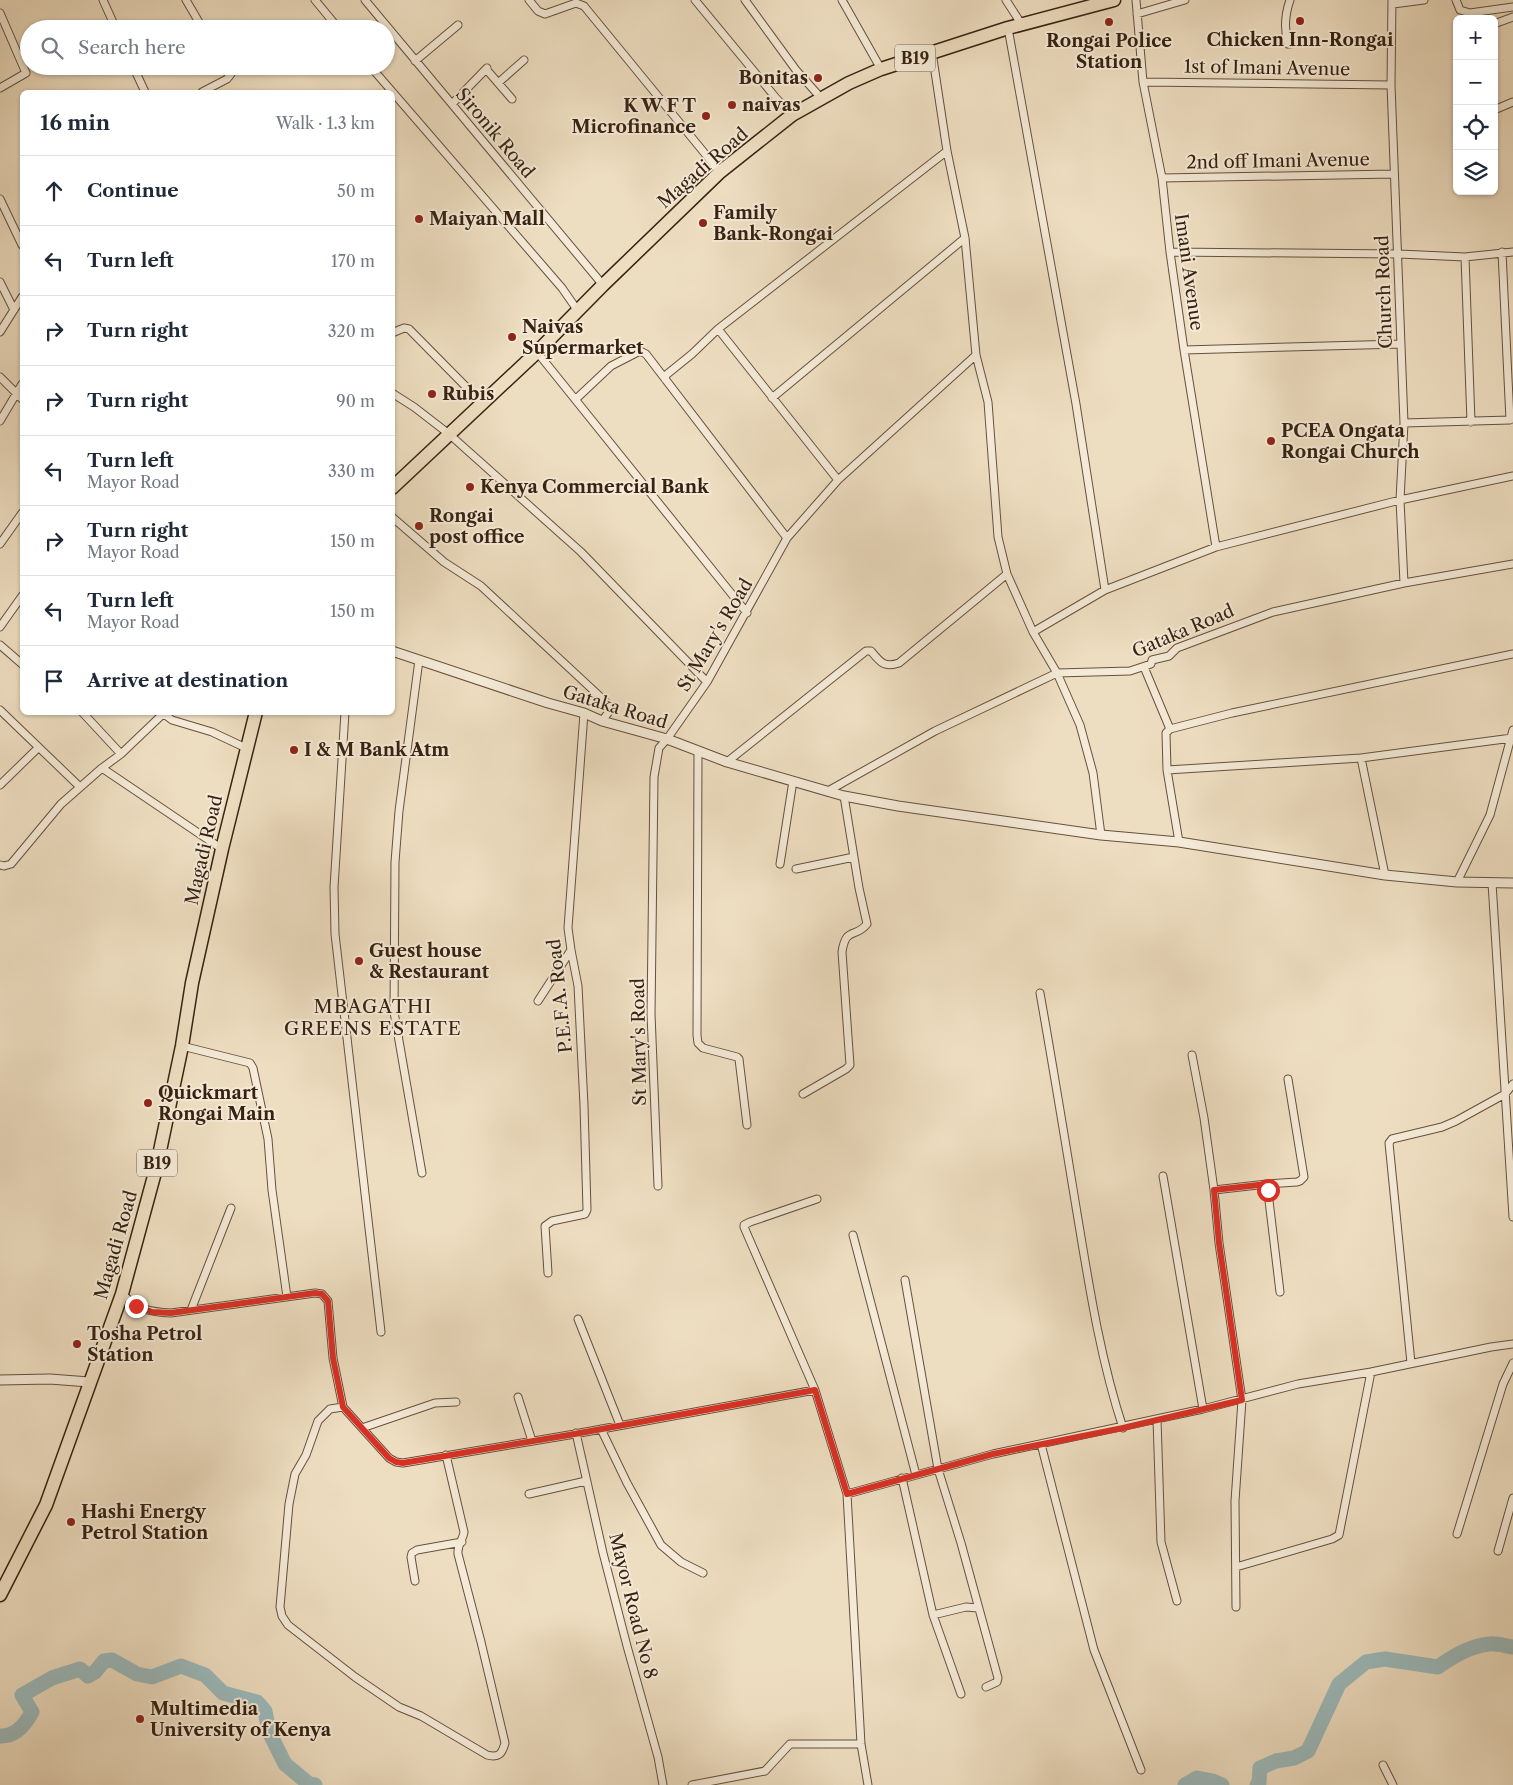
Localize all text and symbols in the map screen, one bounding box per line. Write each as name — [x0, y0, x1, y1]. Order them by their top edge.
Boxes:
marker: Chicken Inn-Rongai — [1294, 15, 1306, 27]
map controls — [1453, 15, 1498, 195]
button: + — [1453, 15, 1498, 60]
marker: Rongai Police Station — [1103, 16, 1115, 28]
search box — [20, 20, 395, 75]
place label: Chicken Inn-Rongai — [1207, 29, 1394, 51]
place label: Rongai Police Station — [1046, 30, 1172, 73]
icon: search — [38, 34, 66, 62]
text: Search here — [78, 36, 186, 59]
road number: B19 — [895, 44, 935, 72]
street label: 1st of Imani Avenue — [1184, 56, 1350, 80]
button: − — [1453, 60, 1498, 105]
place label: Bonitas — [738, 67, 808, 89]
marker: Bonitas — [812, 72, 824, 84]
street label: Sironik Road — [451, 84, 539, 183]
place label: naivas — [742, 94, 800, 116]
place label: K W F T Microfinance — [571, 95, 696, 138]
marker: naivas — [726, 99, 738, 111]
button: locate — [1453, 105, 1498, 150]
text: 16 min — [40, 110, 110, 135]
marker: K W F T Microfinance — [700, 110, 712, 122]
text: Walk · 1.3 km — [276, 113, 375, 133]
street label: Magadi Road — [653, 123, 753, 213]
street label: 2nd off Imani Avenue — [1186, 148, 1370, 174]
button: layers — [1453, 150, 1498, 195]
icon: ahead — [40, 177, 68, 205]
text: Continue — [87, 179, 179, 202]
text: 50 m — [337, 181, 375, 201]
place label: Family Bank-Rongai — [713, 202, 833, 245]
place label: Maiyan Mall — [429, 208, 545, 230]
street label: Imani Avenue — [1170, 212, 1208, 332]
marker: Maiyan Mall — [413, 213, 425, 225]
marker: Family Bank-Rongai — [697, 217, 709, 229]
street label: Church Road — [1371, 235, 1397, 349]
icon: left — [40, 247, 68, 275]
text: Turn left — [87, 249, 174, 272]
text: 170 m — [331, 251, 375, 271]
place label: Naivas Supermarket — [522, 316, 644, 359]
icon: right — [40, 317, 68, 345]
text: Turn right — [87, 319, 188, 342]
text: 320 m — [328, 321, 375, 341]
marker: Naivas Supermarket — [506, 331, 518, 343]
place label: Rubis — [442, 383, 494, 405]
icon: right — [40, 387, 68, 415]
marker: Rubis — [426, 388, 438, 400]
text: Turn right — [87, 389, 188, 412]
text: 90 m — [336, 391, 375, 411]
place label: PCEA Ongata Rongai Church — [1281, 420, 1420, 463]
marker: PCEA Ongata Rongai Church — [1265, 435, 1277, 447]
text: Turn left — [87, 449, 174, 472]
icon: left — [40, 457, 68, 485]
text: 330 m — [328, 461, 375, 481]
text: Mayor Road — [87, 472, 180, 492]
place label: Kenya Commercial Bank — [480, 476, 710, 498]
marker: Kenya Commercial Bank — [464, 481, 476, 493]
place label: Rongai post office — [429, 505, 525, 548]
text: Turn right — [87, 519, 188, 542]
marker: Rongai post office — [413, 520, 425, 532]
icon: right — [40, 527, 68, 555]
text: 150 m — [330, 531, 375, 551]
text: Mayor Road — [87, 542, 180, 562]
street label: St Mary's Road — [673, 574, 757, 696]
text: Turn left — [87, 589, 174, 612]
icon: left — [40, 597, 68, 625]
street label: Gataka Road — [1129, 600, 1237, 662]
text: 150 m — [330, 601, 375, 621]
text: Mayor Road — [87, 612, 180, 632]
icon: arrive — [40, 667, 68, 695]
text: Arrive at destination — [87, 669, 288, 692]
street label: Gataka Road — [560, 681, 670, 733]
place label: I & M Bank Atm — [304, 739, 449, 761]
marker: I & M Bank Atm — [288, 744, 300, 756]
street label: Magadi Road — [181, 793, 227, 907]
street label: P.E.F.A. Road — [543, 938, 577, 1054]
place label: Guest house & Restaurant — [369, 940, 490, 983]
marker: Guest house & Restaurant — [353, 955, 365, 967]
street label: St Mary's Road — [627, 978, 651, 1106]
district label: MBAGATHI GREENS ESTATE — [284, 995, 462, 1040]
place label: Quickmart Rongai Main — [158, 1082, 276, 1125]
marker: Quickmart Rongai Main — [142, 1097, 154, 1109]
road number: B19 — [137, 1150, 177, 1176]
route start — [1257, 1179, 1280, 1202]
street label: Magadi Road — [90, 1188, 142, 1302]
route end — [125, 1295, 148, 1318]
place label: Tosha Petrol Station — [87, 1323, 202, 1366]
marker: Tosha Petrol Station — [71, 1338, 83, 1350]
place label: Hashi Energy Petrol Station — [81, 1501, 209, 1544]
marker: Hashi Energy Petrol Station — [65, 1516, 77, 1528]
street label: Mayor Road No 8 — [604, 1531, 662, 1681]
place label: Multimedia University of Kenya — [150, 1698, 332, 1741]
marker: Multimedia University of Kenya — [134, 1713, 146, 1725]

